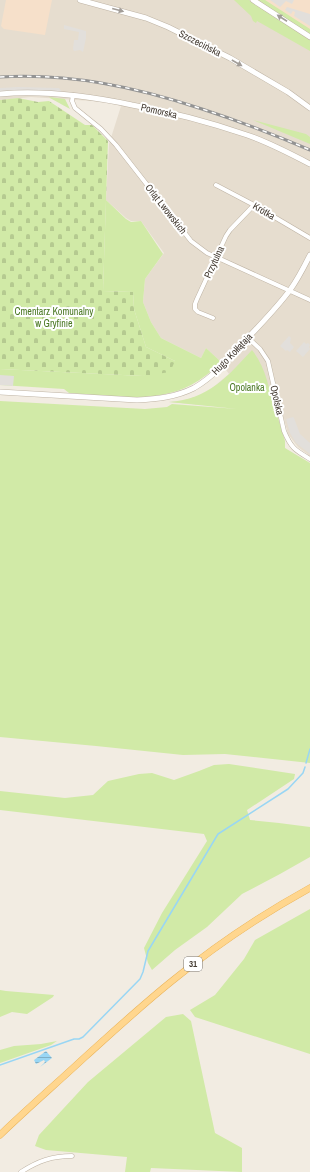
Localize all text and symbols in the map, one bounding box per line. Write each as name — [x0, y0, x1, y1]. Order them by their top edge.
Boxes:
one-way arrow — [112, 7, 124, 13]
one-way arrow — [277, 14, 287, 22]
street label: Szczecińska — [177, 27, 224, 59]
one-way arrow — [231, 59, 243, 66]
street label: Pomorska — [140, 101, 179, 122]
street label: Orląt Lwowskich — [142, 181, 190, 237]
street label: Krótka — [250, 199, 278, 223]
street label: Przytulna — [201, 243, 227, 280]
park label: Cmentarz Komunalny w Gryfinie — [15, 305, 94, 330]
street label: Hugo Kołłątaja — [209, 330, 255, 378]
park label: Opolanka — [229, 381, 265, 394]
street label: Opolska — [267, 384, 287, 417]
road number: 31 — [184, 957, 202, 971]

